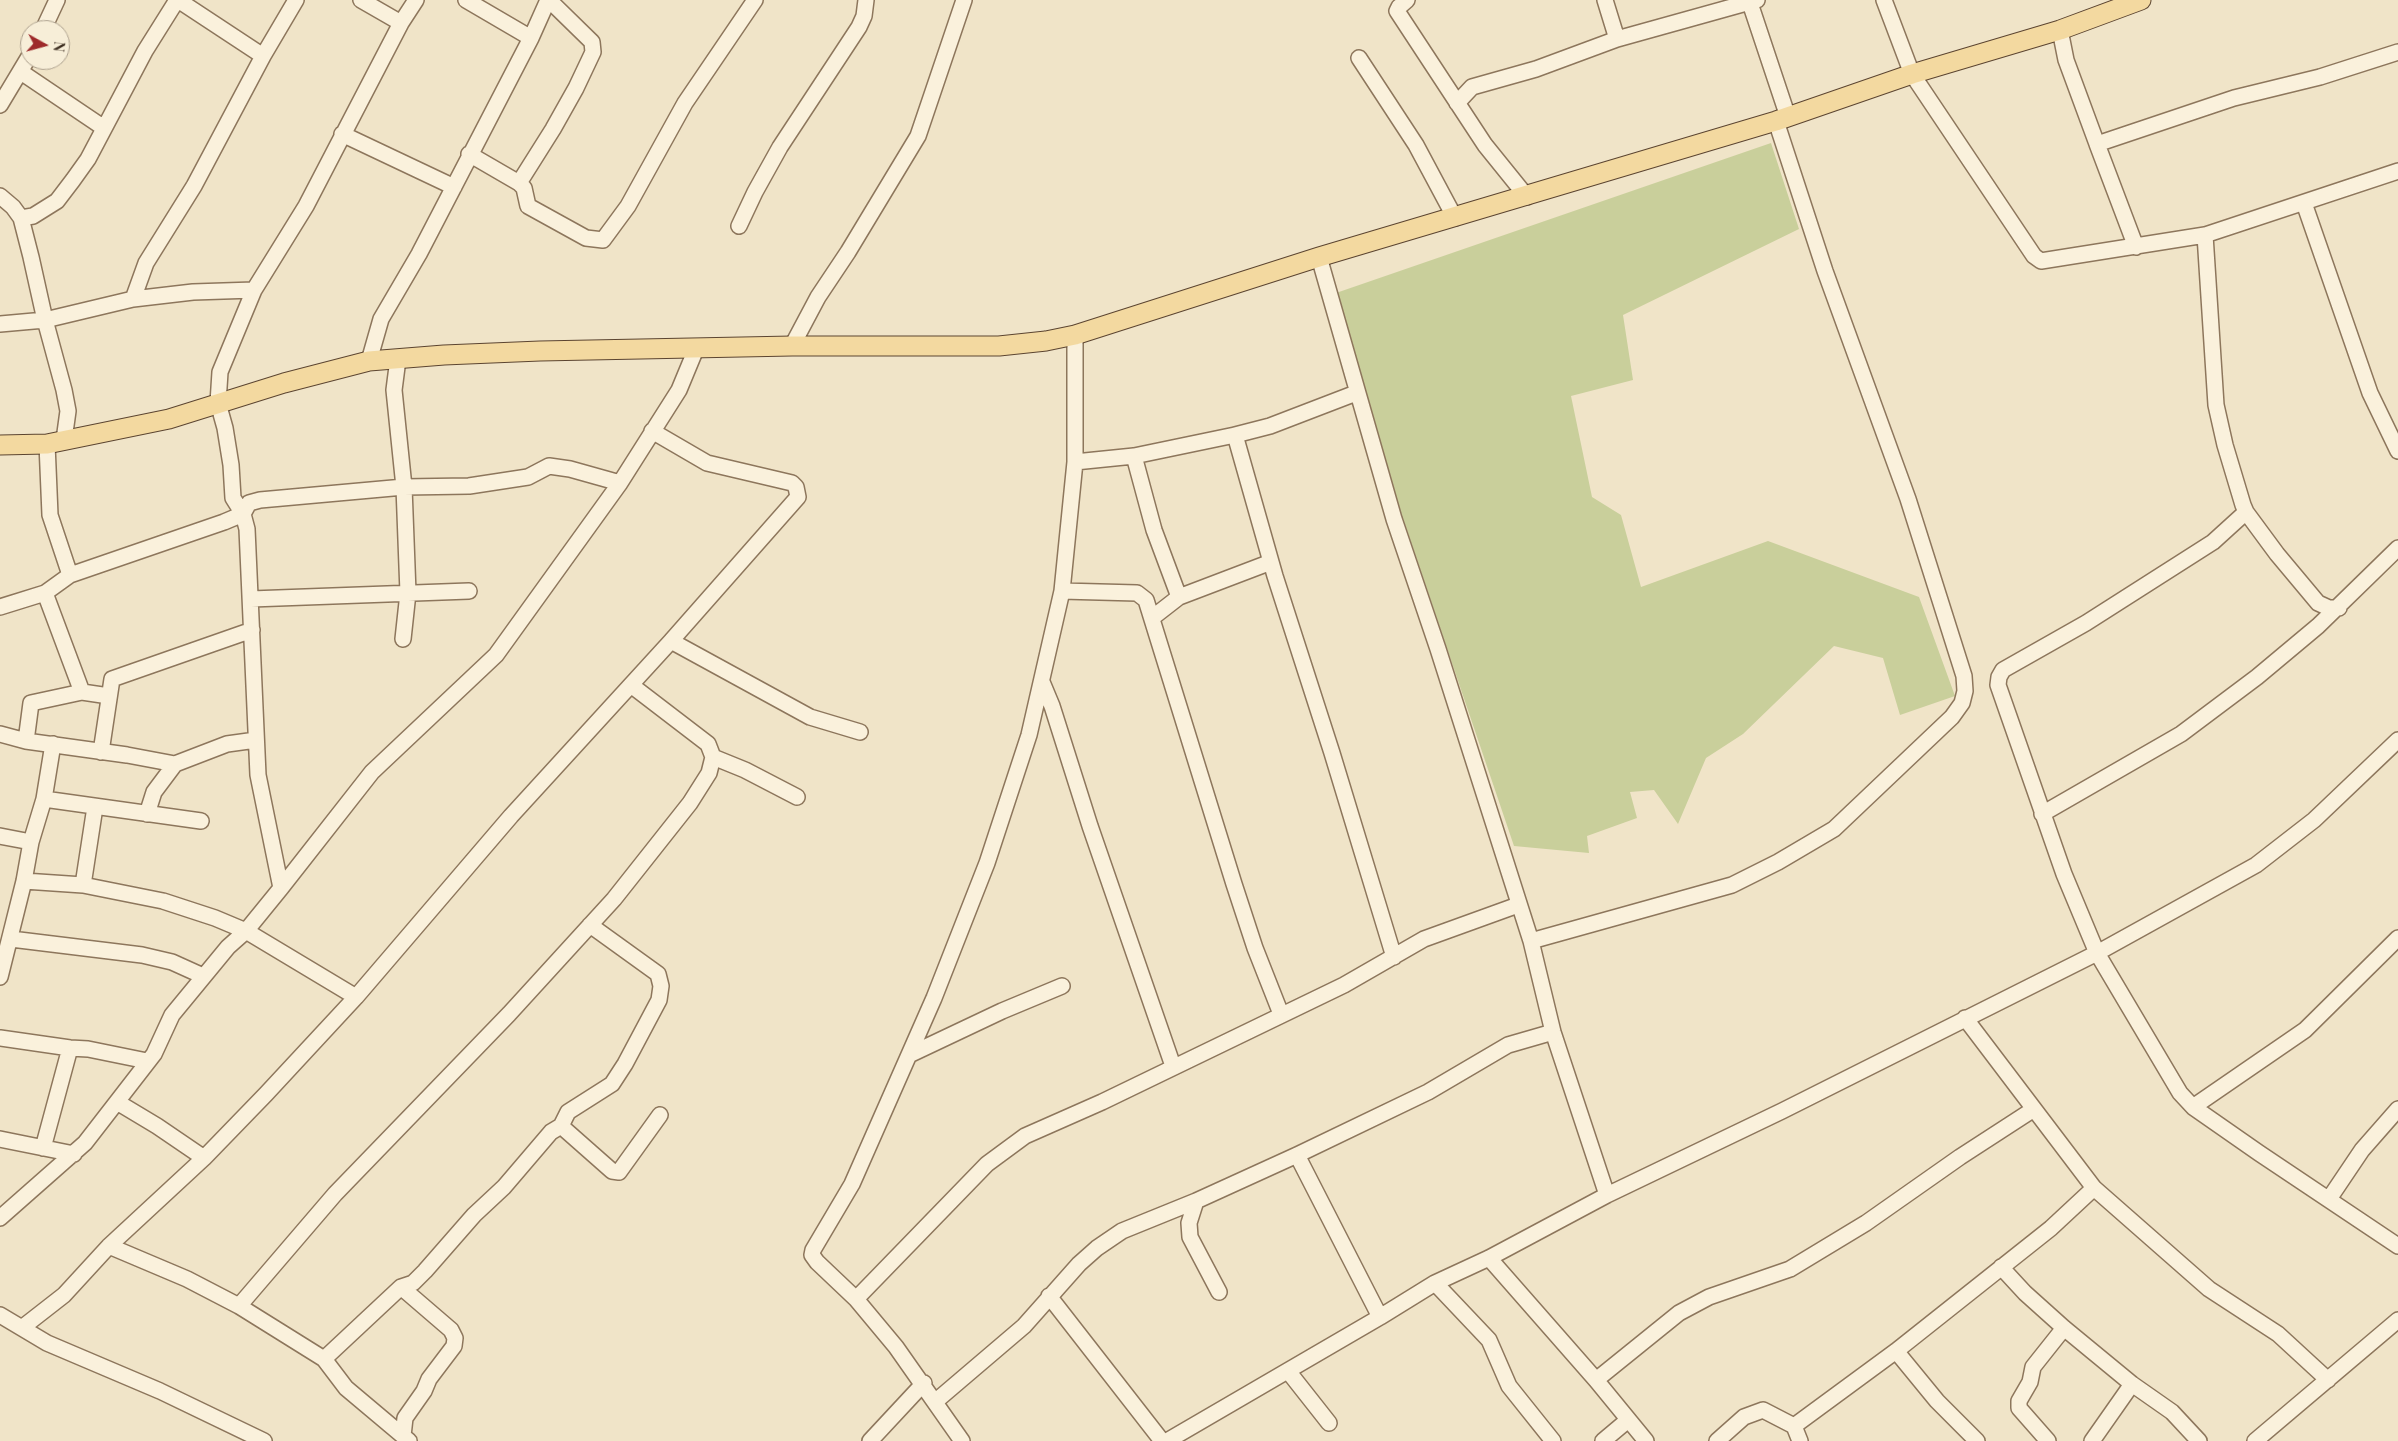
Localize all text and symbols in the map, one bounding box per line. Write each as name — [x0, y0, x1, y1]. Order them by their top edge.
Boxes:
north arrow — [20, 20, 70, 70]
text: N — [49, 41, 69, 53]

